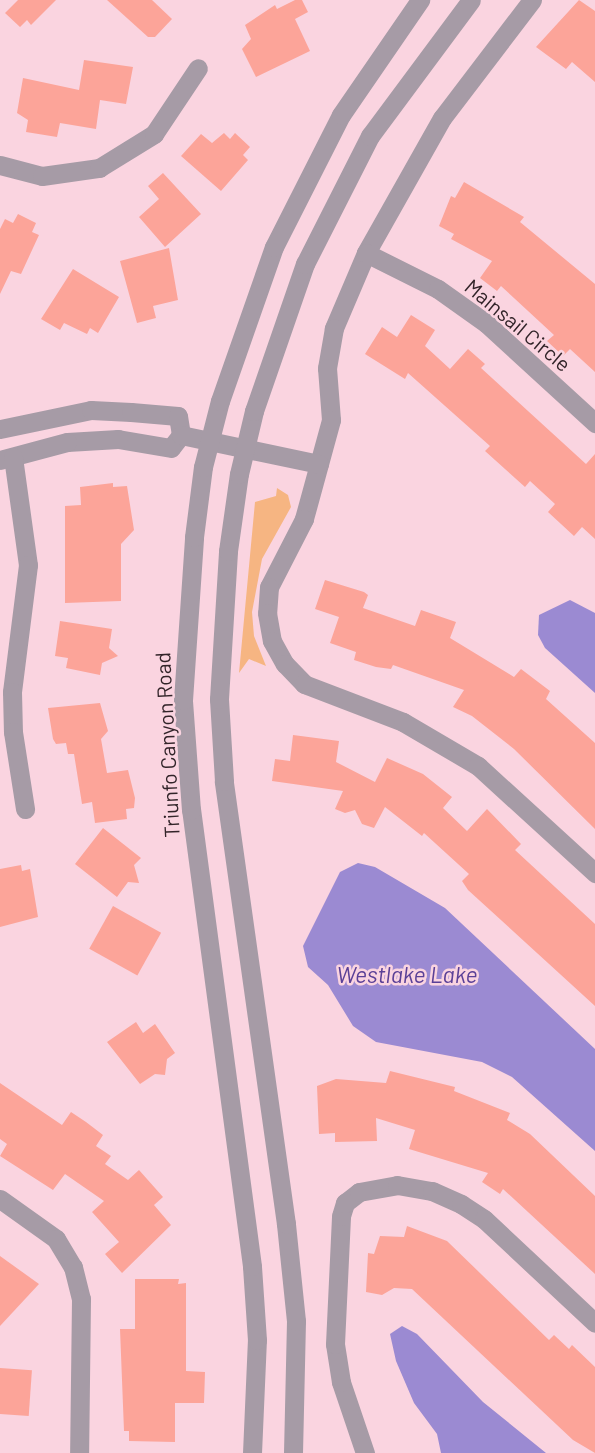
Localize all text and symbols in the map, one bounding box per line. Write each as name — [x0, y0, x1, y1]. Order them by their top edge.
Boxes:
street label: Mainsail Circle — [460, 273, 576, 377]
street label: Triunfo Canyon Road — [150, 652, 184, 838]
water label: Westlake Lake — [337, 960, 477, 988]

